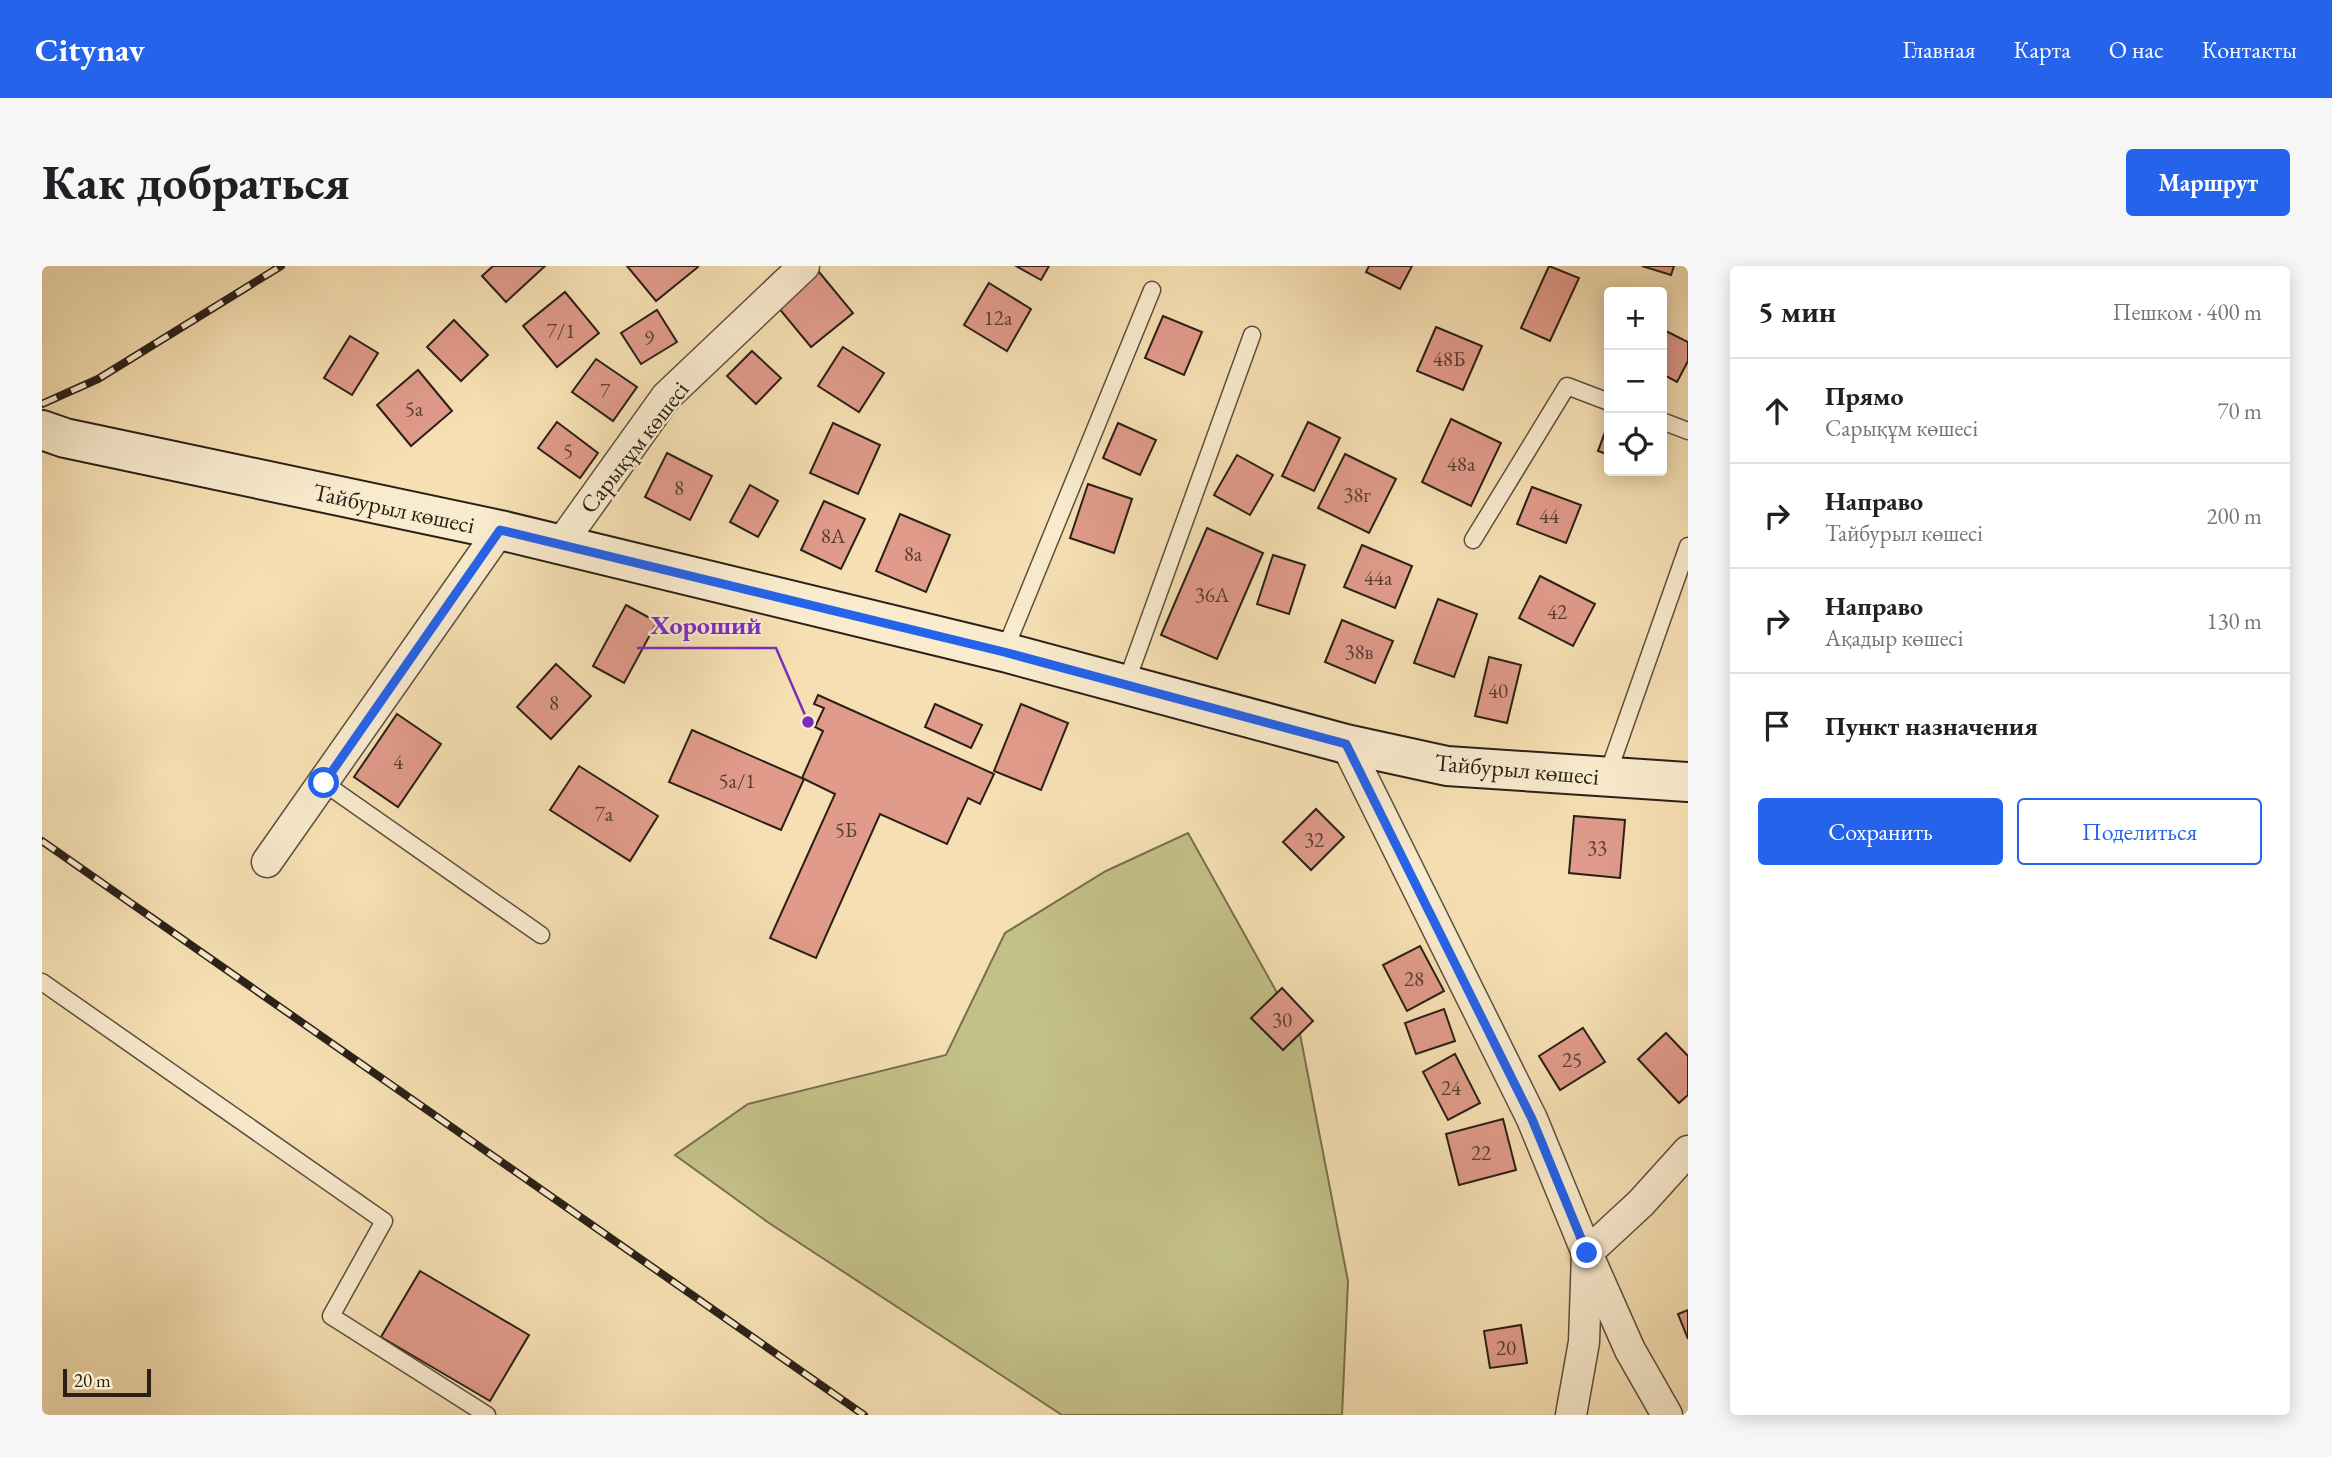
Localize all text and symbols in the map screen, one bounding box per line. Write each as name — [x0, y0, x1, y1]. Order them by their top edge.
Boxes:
text: Citynav — [35, 28, 145, 71]
text: Главная — [1902, 34, 1976, 65]
text: Карта — [2014, 34, 2071, 65]
text: О нас — [2109, 34, 2164, 65]
text: Контакты — [2202, 34, 2297, 65]
button: Маршрут — [2126, 149, 2290, 216]
text: Как добраться — [42, 150, 350, 214]
map controls — [1604, 287, 1667, 476]
button: + — [1604, 287, 1667, 350]
text: 5 мин — [1758, 292, 1836, 331]
text: Пешком · 400 m — [2113, 297, 2262, 327]
house number: 12а — [984, 304, 1013, 331]
house number: 7/1 — [547, 317, 575, 344]
house number: 9 — [644, 324, 654, 351]
house number: 48Б — [1433, 345, 1465, 372]
button: − — [1604, 350, 1667, 413]
street label: Сарықұм көшесі — [573, 374, 695, 519]
house number: 7 — [600, 377, 611, 404]
text: Прямо — [1825, 379, 1904, 413]
icon: ahead — [1758, 392, 1796, 430]
house number: 5а — [405, 395, 424, 422]
text: 70 m — [2217, 396, 2262, 426]
button: locate — [1604, 413, 1667, 476]
text: Сарықұм көшесі — [1825, 413, 1978, 443]
house number: 5 — [563, 437, 573, 464]
house number: 48а — [1447, 450, 1476, 477]
house number: 8 — [674, 474, 684, 501]
street label: Тайбурыл көшесі — [310, 476, 478, 540]
house number: 38г — [1343, 481, 1371, 508]
text: Направо — [1825, 484, 1923, 518]
icon: right — [1758, 497, 1796, 535]
text: 200 m — [2206, 501, 2262, 531]
house number: 44 — [1539, 502, 1560, 529]
text: Тайбурыл көшесі — [1825, 518, 1983, 548]
house number: 8А — [821, 522, 846, 549]
house number: 8а — [904, 540, 923, 567]
house number: 44а — [1364, 564, 1393, 591]
house number: 36А — [1195, 581, 1230, 608]
text: Направо — [1825, 589, 1923, 623]
house number: 42 — [1547, 598, 1567, 625]
callout: Хороший — [637, 601, 776, 648]
icon: right — [1758, 602, 1796, 640]
text: 130 m — [2206, 606, 2262, 636]
text: Хороший — [649, 608, 762, 642]
text: Ақадыр көшесі — [1825, 623, 1963, 653]
house number: 38в — [1344, 638, 1374, 665]
house number: 40 — [1488, 677, 1508, 704]
house number: 8 — [549, 689, 559, 716]
icon: arrive — [1758, 707, 1796, 745]
text: Пункт назначения — [1825, 709, 2038, 743]
street label: Тайбурыл көшесі — [1434, 746, 1601, 792]
house number: 4 — [393, 748, 404, 775]
route start — [308, 767, 339, 798]
house number: 5а/1 — [719, 767, 755, 794]
button: Сохранить — [1758, 798, 2003, 865]
button: Поделиться — [2017, 798, 2262, 865]
house number: 7а — [595, 800, 614, 827]
house number: 5Б — [835, 816, 857, 843]
house number: 32 — [1304, 826, 1324, 853]
house number: 33 — [1587, 834, 1607, 861]
house number: 28 — [1404, 965, 1424, 992]
house number: 30 — [1272, 1006, 1292, 1033]
house number: 25 — [1562, 1046, 1582, 1073]
house number: 24 — [1441, 1074, 1462, 1101]
house number: 22 — [1471, 1139, 1491, 1166]
route end — [1571, 1237, 1602, 1268]
house number: 20 — [1496, 1334, 1516, 1361]
scale bar — [63, 1366, 150, 1398]
text: 20 m — [74, 1368, 111, 1393]

